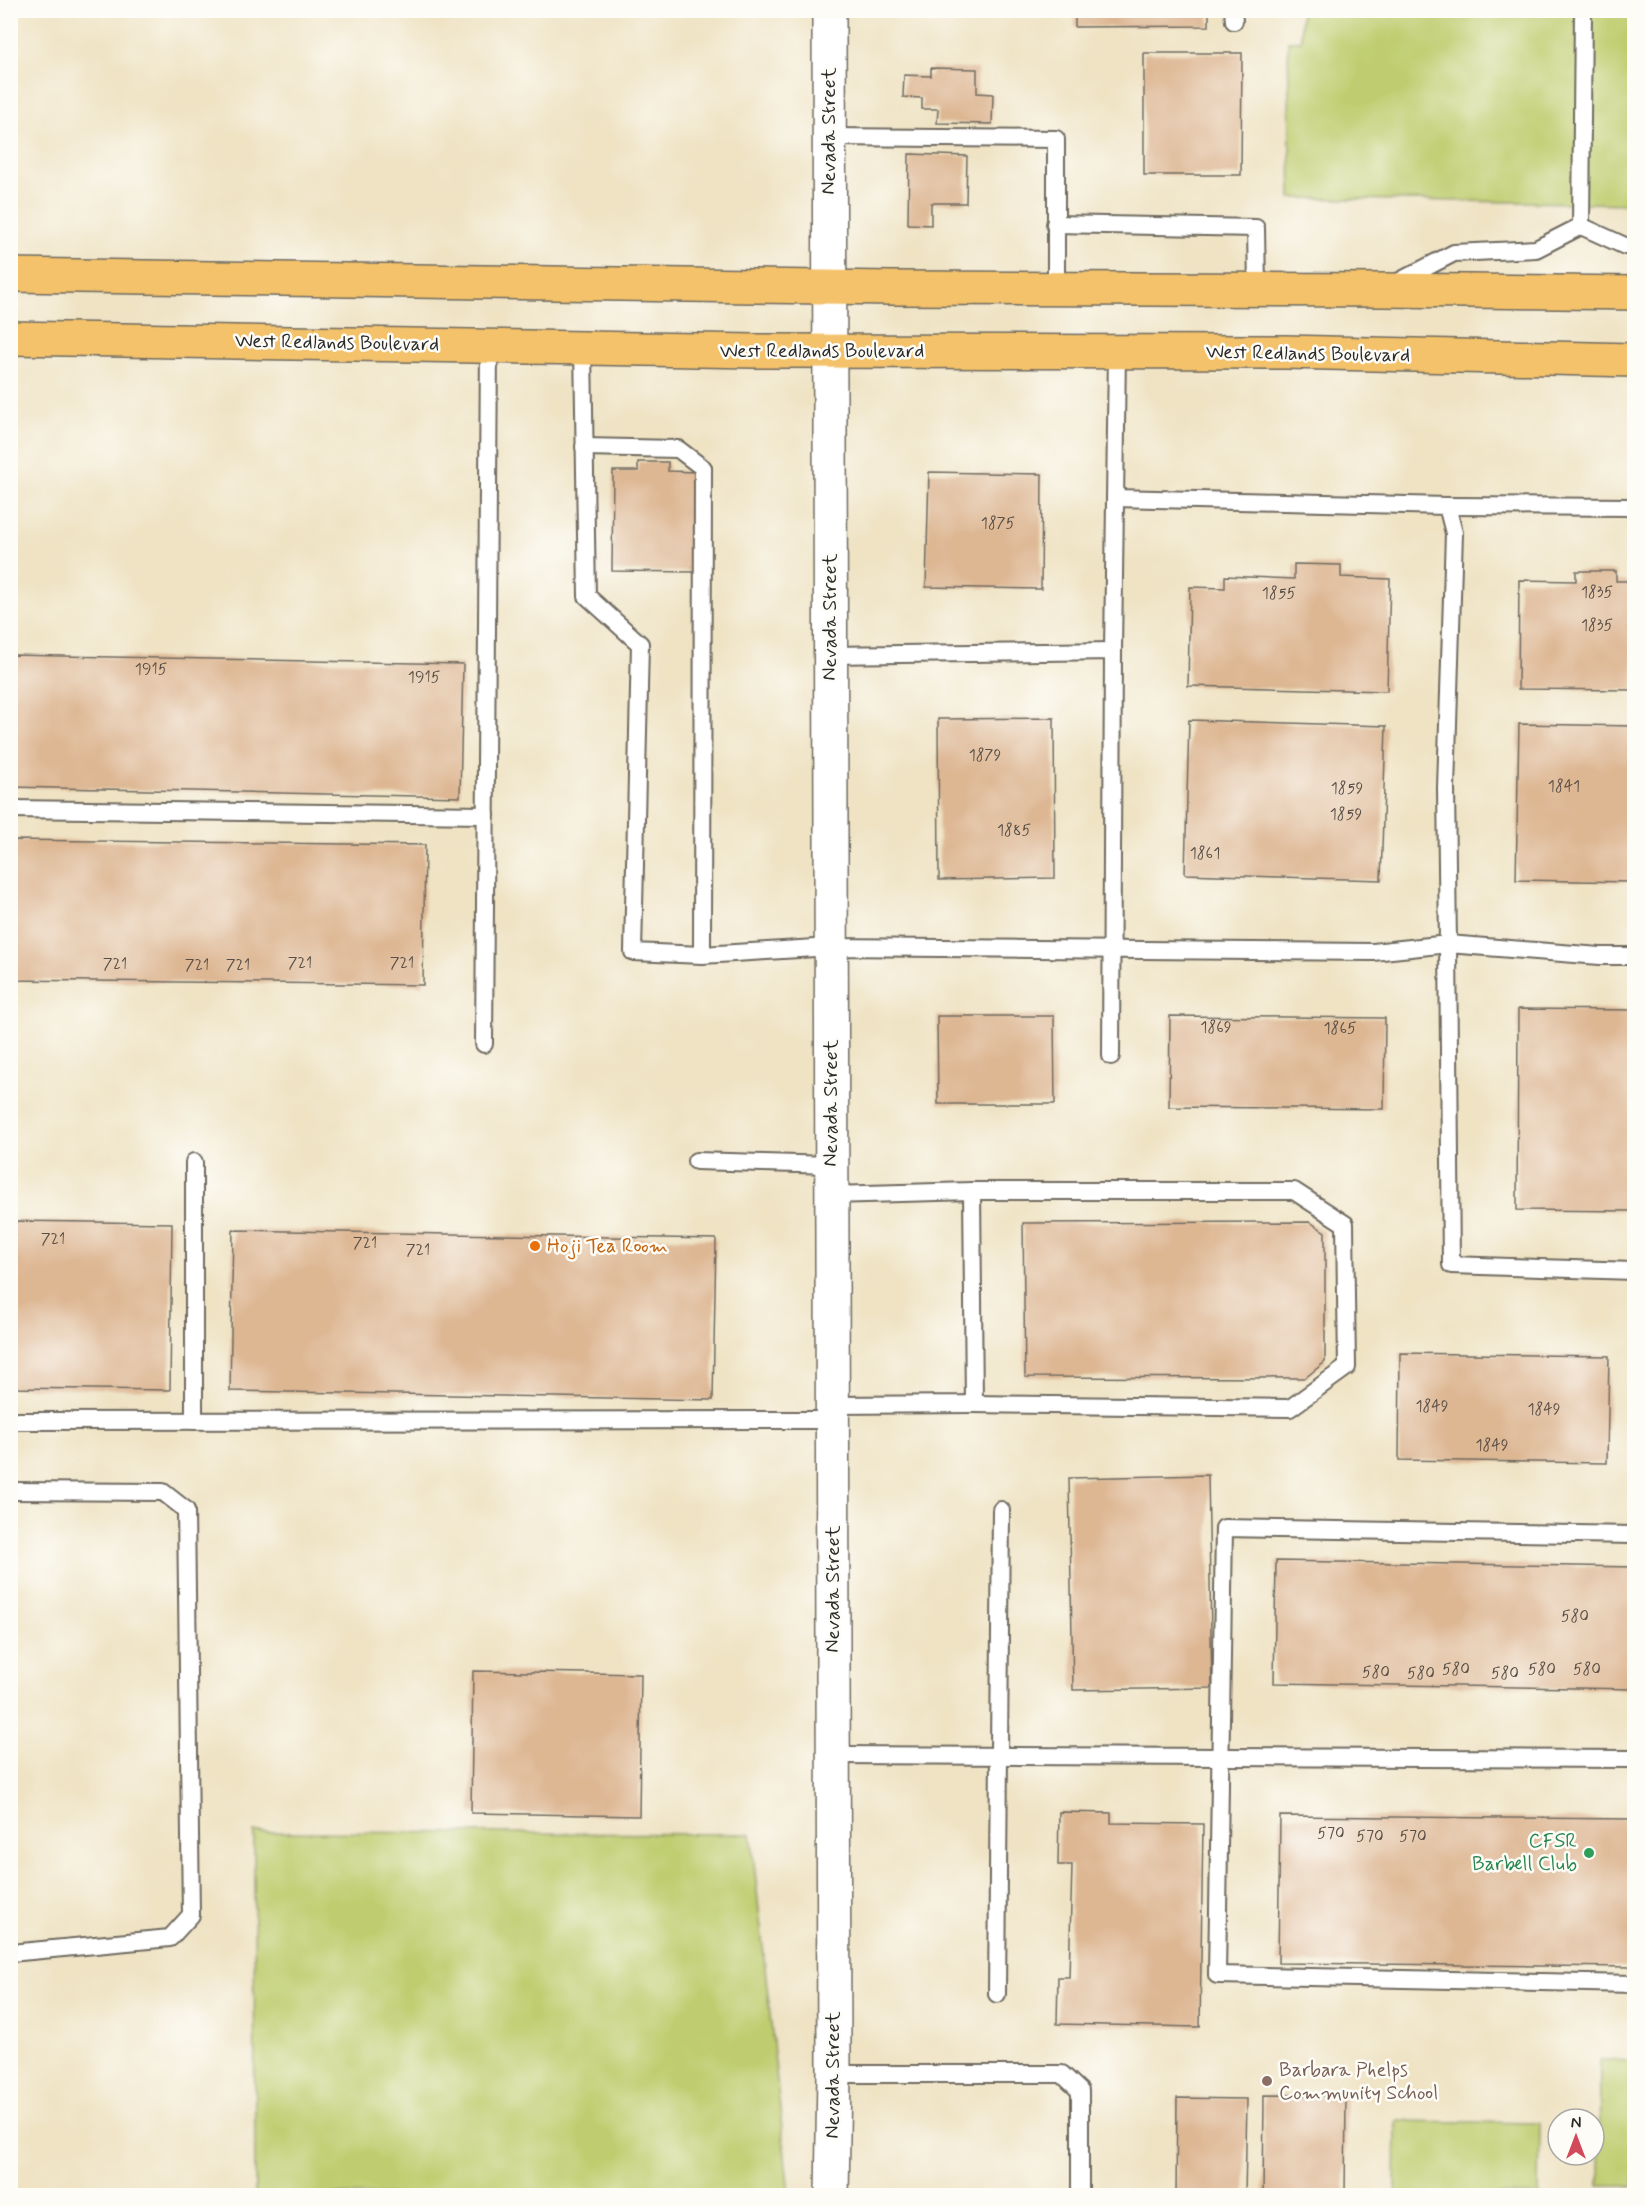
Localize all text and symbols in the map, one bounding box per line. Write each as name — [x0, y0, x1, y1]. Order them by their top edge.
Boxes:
street label: Nevada Street — [816, 67, 843, 195]
street label: West Redlands Boulevard — [235, 328, 439, 358]
street label: West Redlands Boulevard — [720, 338, 924, 365]
street label: West Redlands Boulevard — [1206, 339, 1410, 369]
house number: 1875 — [981, 513, 1015, 534]
street label: Nevada Street — [817, 553, 844, 681]
house number: 1835 — [1581, 582, 1613, 603]
house number: 1855 — [1262, 583, 1296, 604]
house number: 1835 — [1581, 615, 1613, 636]
house number: 1915 — [135, 659, 167, 680]
house number: 1915 — [408, 667, 440, 688]
house number: 1879 — [969, 745, 1001, 766]
house number: 1841 — [1548, 776, 1580, 797]
house number: 1859 — [1331, 778, 1363, 799]
house number: 1859 — [1330, 804, 1362, 825]
house number: 1885 — [997, 820, 1031, 841]
house number: 1861 — [1190, 843, 1220, 864]
house number: 721 — [288, 953, 312, 974]
house number: 721 — [390, 953, 414, 974]
house number: 721 — [103, 954, 127, 975]
house number: 721 — [185, 955, 209, 976]
house number: 721 — [226, 955, 250, 976]
house number: 1869 — [1200, 1017, 1232, 1038]
house number: 1865 — [1323, 1018, 1357, 1039]
street label: Nevada Street — [818, 1039, 845, 1167]
house number: 721 — [41, 1229, 65, 1250]
house number: 721 — [353, 1233, 377, 1254]
place label: Hoji Tea Room — [547, 1233, 668, 1260]
marker: Hoji Tea Room — [528, 1239, 542, 1253]
house number: 721 — [406, 1240, 430, 1261]
house number: 1849 — [1415, 1396, 1449, 1417]
house number: 1849 — [1527, 1399, 1561, 1420]
house number: 1849 — [1475, 1435, 1509, 1456]
street label: Nevada Street — [820, 1525, 847, 1653]
house number: 580 — [1561, 1606, 1589, 1627]
house number: 580 — [1442, 1659, 1470, 1680]
house number: 580 — [1528, 1659, 1556, 1680]
house number: 580 — [1573, 1659, 1601, 1680]
house number: 580 — [1362, 1662, 1390, 1683]
house number: 580 — [1407, 1663, 1435, 1684]
house number: 580 — [1491, 1663, 1519, 1684]
house number: 570 — [1317, 1823, 1345, 1844]
house number: 570 — [1356, 1826, 1384, 1847]
house number: 570 — [1399, 1826, 1427, 1847]
place label: CFSR Barbell Club — [1472, 1828, 1577, 1878]
marker: CFSR Barbell Club — [1582, 1846, 1596, 1860]
street label: Nevada Street — [820, 2011, 847, 2139]
place label: Barbara Phelps Community School — [1279, 2057, 1438, 2107]
marker: Barbara Phelps Community School — [1260, 2074, 1274, 2088]
north arrow — [1546, 2107, 1606, 2167]
text: N — [1571, 2113, 1581, 2134]

